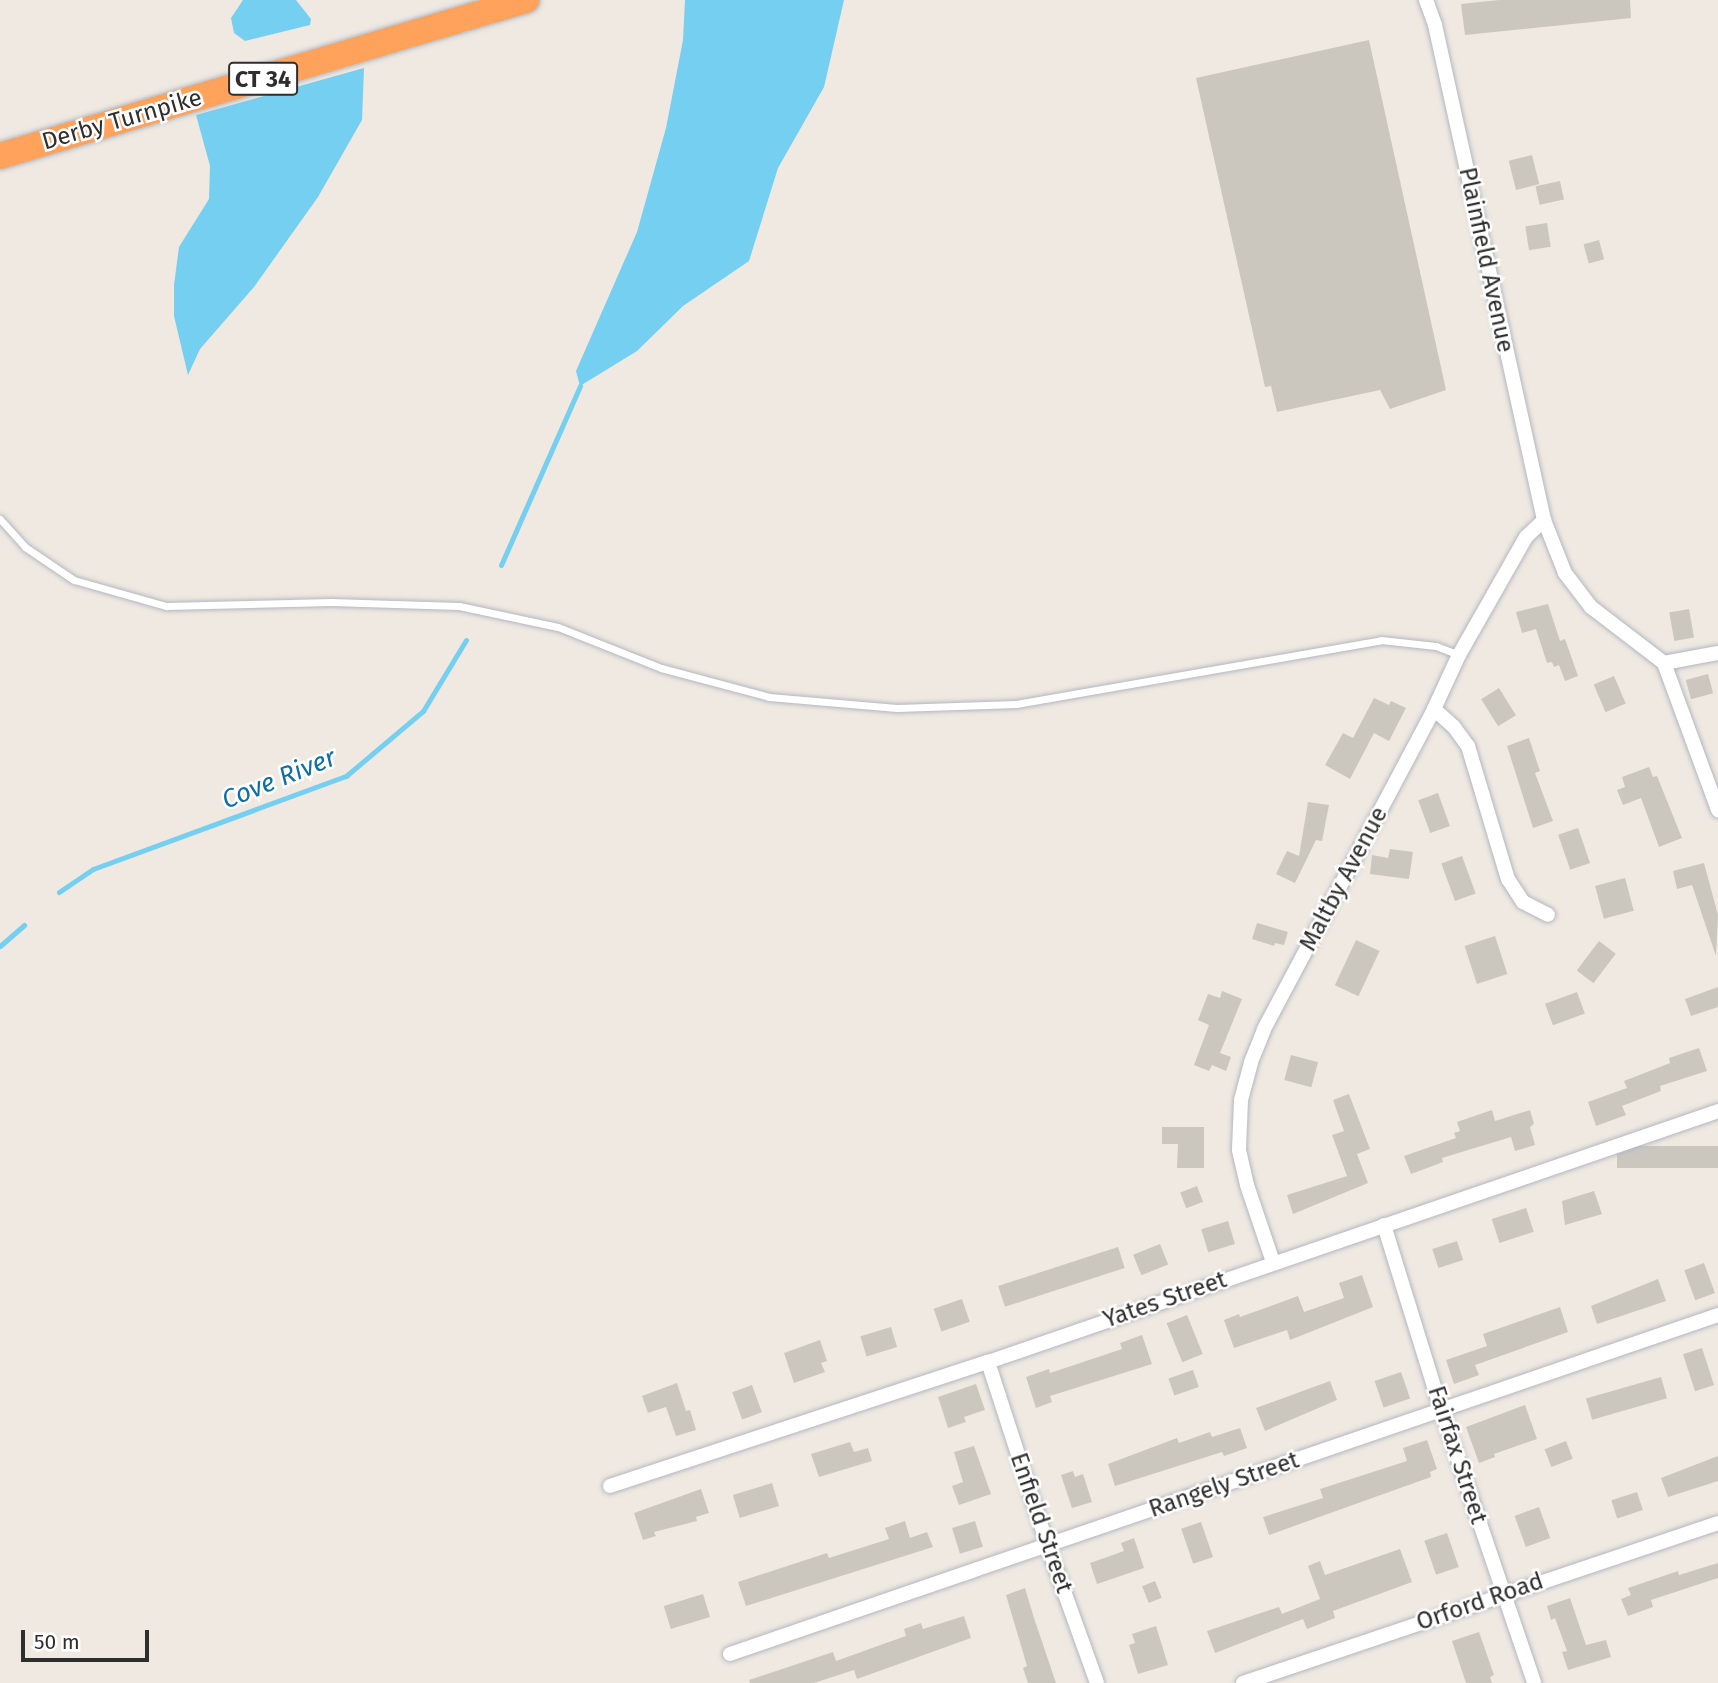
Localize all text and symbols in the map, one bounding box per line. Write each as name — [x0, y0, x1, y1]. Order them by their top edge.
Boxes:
road number: CT 34 — [228, 60, 298, 99]
street label: Derby Turnpike — [39, 83, 205, 157]
street label: Plainfield Avenue — [1452, 165, 1520, 355]
water label: Cove River — [217, 742, 341, 816]
street label: Maltby Avenue — [1294, 802, 1394, 956]
street label: Yates Street — [1100, 1265, 1230, 1335]
street label: Fairfax Street — [1421, 1382, 1493, 1528]
street label: Rangely Street — [1145, 1446, 1303, 1524]
street label: Enfield Street — [1004, 1449, 1078, 1597]
street label: Orford Road — [1413, 1567, 1547, 1637]
scale bar — [24, 1616, 152, 1660]
text: 50 m — [34, 1629, 80, 1655]

